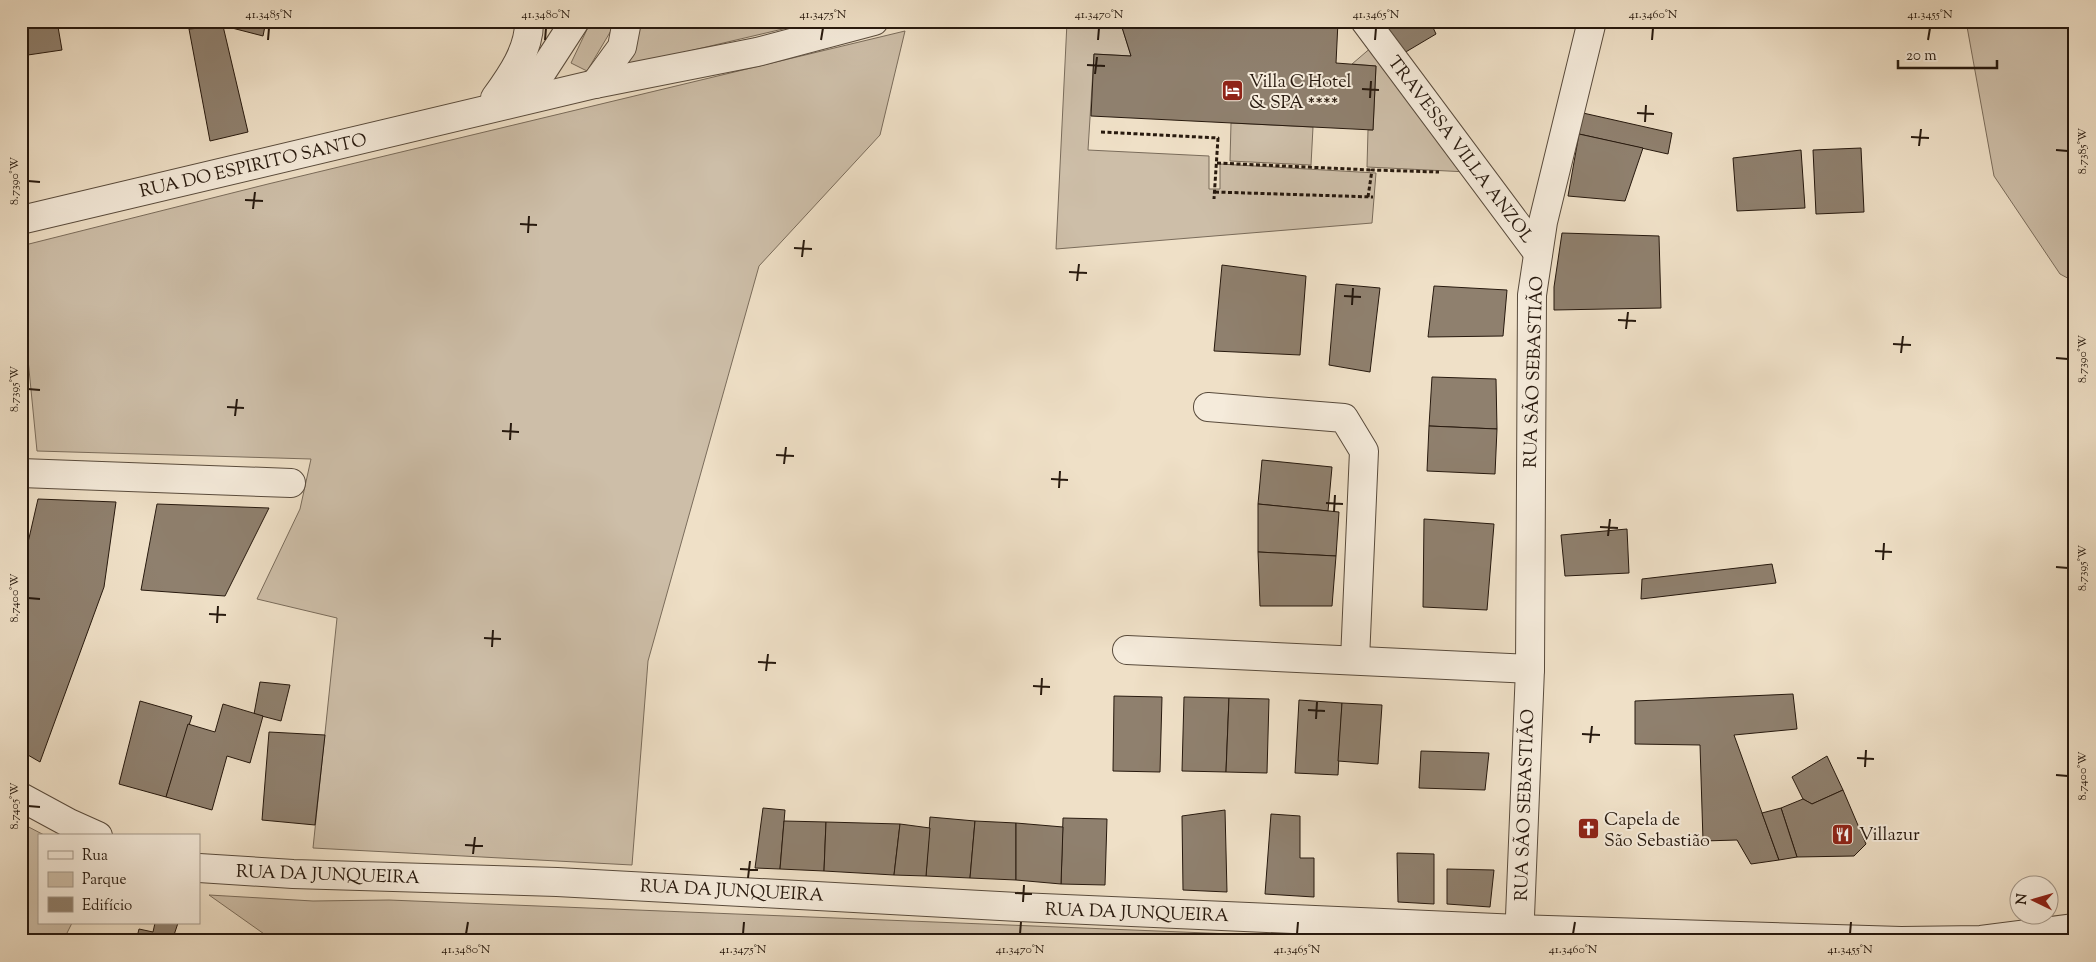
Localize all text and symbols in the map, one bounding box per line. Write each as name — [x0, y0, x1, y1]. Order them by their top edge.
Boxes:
text: 41.3485°N — [246, 6, 293, 24]
text: 41.3480°N — [522, 6, 571, 24]
text: 41.3475°N — [800, 6, 847, 24]
text: 41.3470°N — [1075, 6, 1124, 24]
text: 41.3465°N — [1353, 6, 1400, 24]
text: 41.3460°N — [1629, 6, 1678, 24]
text: 41.3455°N — [1907, 6, 1953, 24]
scale bar — [1898, 38, 1997, 70]
text: 20 m — [1906, 46, 1937, 67]
street label: TRAVESSA VILLA ANZOL — [1380, 51, 1539, 249]
place label: Villa C Hotel & SPA **** — [1249, 70, 1352, 117]
hotel icon: Villa C Hotel & SPA **** — [1221, 79, 1245, 103]
text: 8.7385°W — [2074, 127, 2092, 174]
street label: RUA DO ESPIRITO SANTO — [137, 128, 370, 206]
text: 8.7390°W — [6, 156, 24, 205]
street label: RUA SÃO SEBASTIÃO — [1519, 276, 1551, 469]
text: 8.7390°W — [2074, 334, 2092, 383]
text: 8.7395°W — [6, 365, 24, 412]
text: 8.7395°W — [2074, 544, 2092, 591]
text: 8.7400°W — [6, 573, 24, 622]
street label: RUA SÃO SEBASTIÃO — [1510, 709, 1542, 902]
text: 8.7400°W — [2074, 751, 2092, 800]
text: 8.7405°W — [6, 782, 24, 829]
place label: Capela de São Sebastião — [1604, 808, 1710, 855]
church icon: Capela de São Sebastião — [1576, 817, 1600, 841]
restaurant icon: Villazur — [1831, 822, 1855, 846]
place label: Villazur — [1859, 823, 1920, 849]
legend — [38, 834, 200, 924]
text: Rua — [82, 846, 108, 867]
street label: RUA DA JUNQUEIRA — [235, 860, 421, 892]
text: Parque — [82, 870, 126, 891]
street label: RUA DA JUNQUEIRA — [639, 874, 825, 910]
north arrow — [2008, 874, 2058, 924]
text: N — [2013, 893, 2033, 905]
text: Edifício — [82, 896, 132, 917]
street label: RUA DA JUNQUEIRA — [1044, 898, 1230, 930]
text: 41.3480°N — [442, 941, 491, 959]
text: 41.3475°N — [720, 941, 767, 959]
text: 41.3470°N — [996, 941, 1045, 959]
text: 41.3465°N — [1274, 941, 1321, 959]
text: 41.3460°N — [1549, 941, 1598, 959]
text: 41.3455°N — [1827, 941, 1873, 959]

